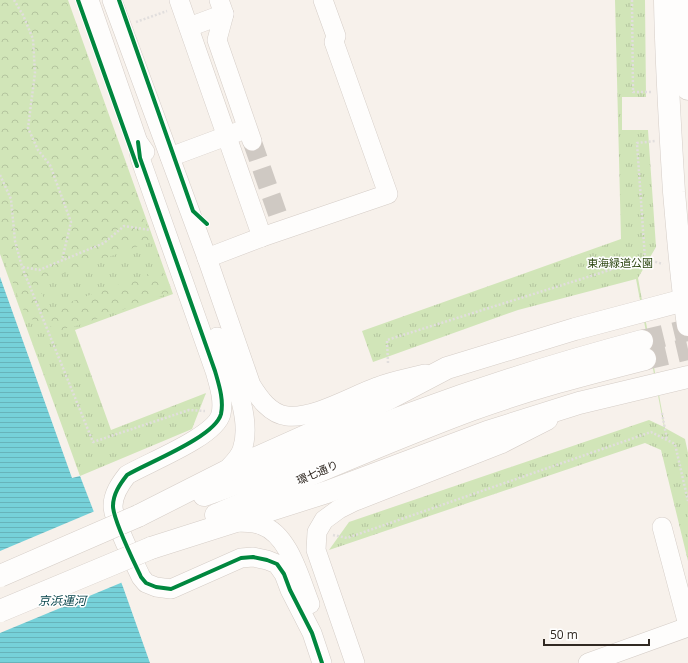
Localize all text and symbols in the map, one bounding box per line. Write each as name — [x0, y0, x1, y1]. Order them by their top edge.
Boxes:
park label: 東海緑道公園 — [587, 255, 653, 270]
street label: 環七通り — [294, 457, 340, 487]
water label: 京浜運河 — [38, 592, 88, 609]
scale bar — [544, 621, 649, 647]
text: 50 m — [550, 626, 578, 643]

